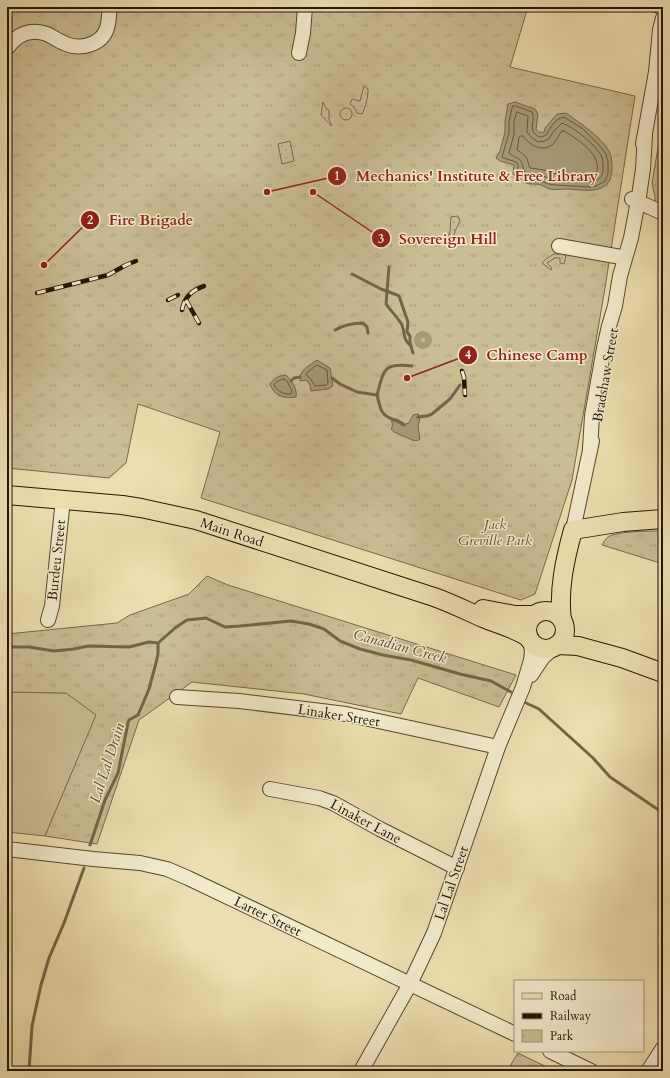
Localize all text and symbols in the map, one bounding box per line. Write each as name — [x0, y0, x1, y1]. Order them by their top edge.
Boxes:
callout: Mechanics' Institute & Free Library — [327, 162, 606, 189]
text: Mechanics' Institute & Free Library — [356, 166, 599, 186]
text: 1 — [334, 168, 340, 184]
callout: Fire Brigade — [80, 206, 201, 233]
text: Fire Brigade — [109, 210, 193, 230]
text: 2 — [87, 212, 93, 228]
callout: Sovereign Hill — [371, 225, 505, 252]
text: Sovereign Hill — [399, 229, 498, 249]
text: 3 — [378, 231, 384, 247]
street label: Bradshaw Street — [588, 326, 623, 424]
callout: Chinese Camp — [458, 342, 595, 369]
text: Chinese Camp — [486, 345, 588, 365]
text: 4 — [465, 347, 471, 363]
street label: Main Road — [198, 513, 267, 552]
park label: Jack Greville Park — [458, 515, 532, 550]
street label: Burdeu Street — [43, 518, 70, 601]
water label: Canadian Creek — [351, 624, 449, 668]
street label: Linaker Street — [297, 700, 382, 731]
water label: Lal Lal Drain — [85, 720, 130, 806]
street label: Linaker Lane — [327, 795, 405, 848]
street label: Lal Lal Street — [430, 843, 473, 923]
street label: Larter Street — [231, 892, 305, 941]
legend — [514, 980, 644, 1052]
text: Road — [550, 988, 577, 1004]
text: Railway — [550, 1008, 592, 1024]
text: Park — [550, 1028, 574, 1044]

